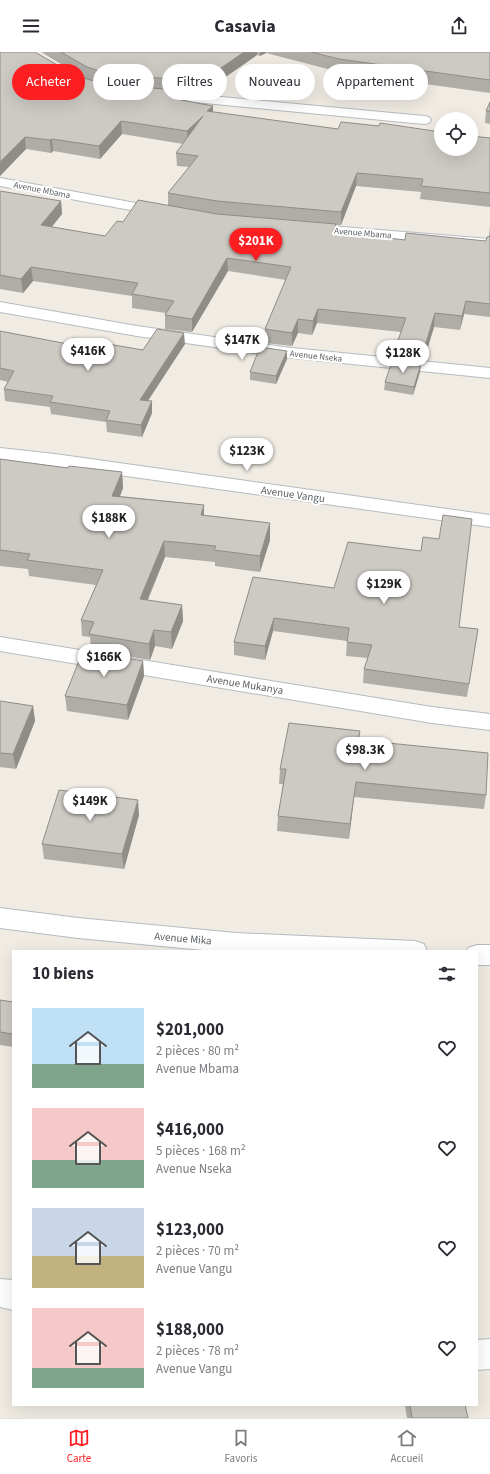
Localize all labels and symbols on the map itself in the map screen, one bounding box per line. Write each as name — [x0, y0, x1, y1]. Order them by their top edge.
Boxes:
street label: Avenue Mbama — [12, 179, 71, 202]
street label: Avenue Mbama — [334, 225, 392, 242]
pin: $201K — [228, 228, 284, 262]
pin: $147K — [214, 327, 270, 361]
pin: $416K — [60, 338, 116, 372]
pin: $128K — [375, 340, 431, 374]
street label: Avenue Nseka — [289, 347, 343, 366]
pin: $123K — [219, 438, 275, 472]
street label: Avenue Vangu — [260, 483, 326, 506]
pin: $188K — [81, 505, 137, 539]
pin: $129K — [356, 571, 412, 605]
pin: $166K — [76, 644, 132, 678]
street label: Avenue Mukanya — [205, 671, 284, 698]
pin: $98.3K — [332, 737, 398, 771]
pin: $149K — [62, 788, 118, 822]
street label: Avenue Mika — [154, 929, 212, 948]

